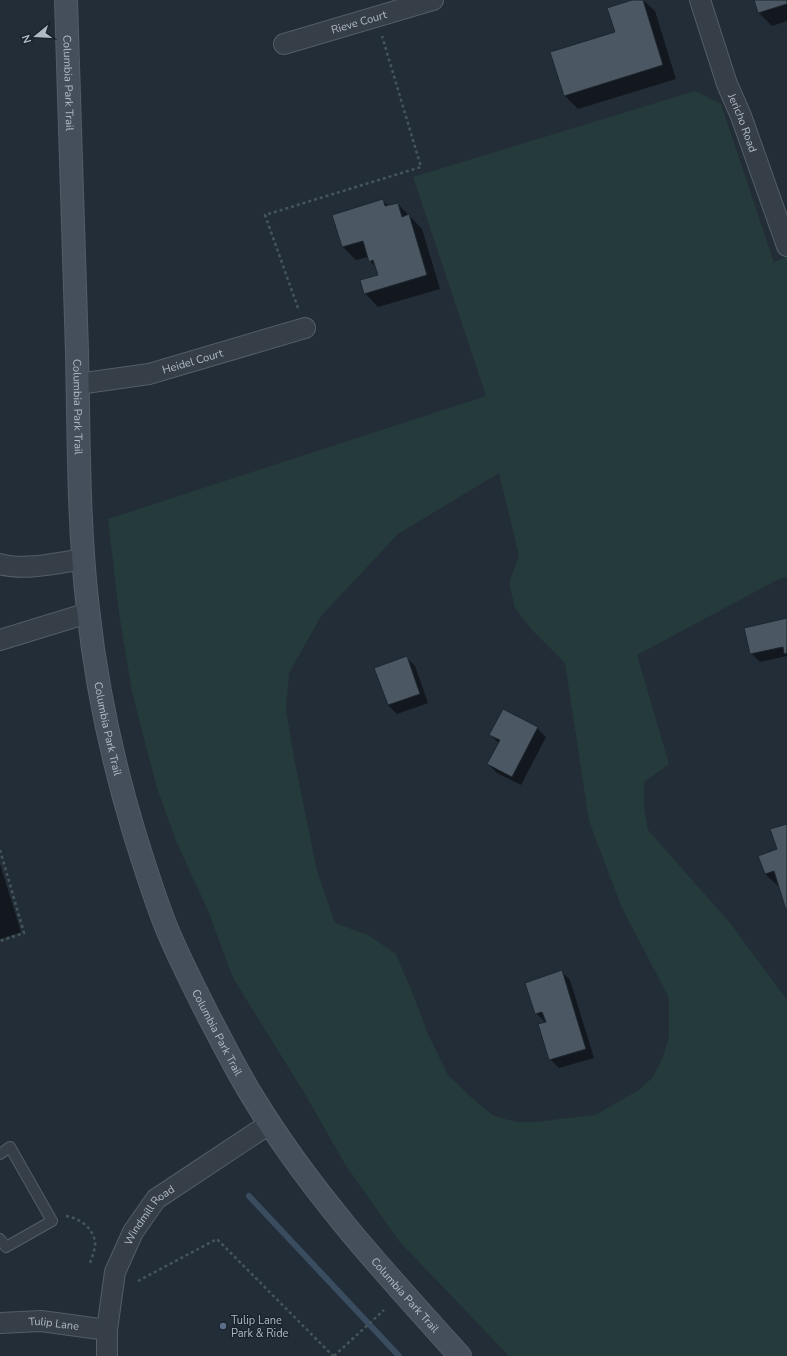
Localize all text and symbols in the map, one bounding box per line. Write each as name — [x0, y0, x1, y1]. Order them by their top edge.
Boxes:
street label: Rieve Court — [329, 7, 389, 38]
north arrow — [16, 16, 56, 56]
text: N — [19, 33, 35, 45]
street label: Columbia Park Trail — [59, 35, 77, 132]
street label: Jericho Road — [724, 90, 760, 154]
street label: Heidel Court — [160, 346, 225, 378]
street label: Columbia Park Trail — [69, 359, 86, 456]
street label: Columbia Park Trail — [90, 681, 125, 778]
street label: Columbia Park Trail — [188, 987, 246, 1079]
street label: Windmill Road — [121, 1182, 178, 1248]
street label: Columbia Park Trail — [367, 1254, 443, 1337]
place label: Tulip Lane Park & Ride — [231, 1313, 289, 1341]
street label: Tulip Lane — [28, 1314, 80, 1334]
marker: Tulip Lane Park & Ride — [218, 1321, 228, 1331]

